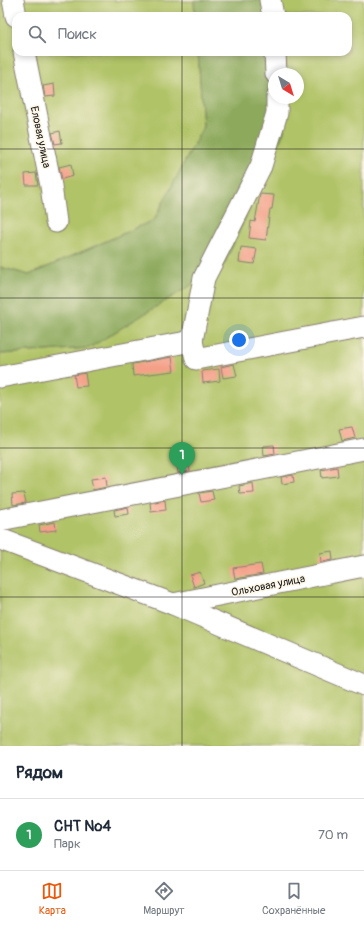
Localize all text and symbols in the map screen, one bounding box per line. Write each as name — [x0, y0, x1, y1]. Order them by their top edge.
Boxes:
search box — [12, 12, 352, 56]
icon: search — [26, 23, 48, 45]
text: Поиск — [58, 25, 97, 44]
north arrow — [268, 68, 304, 104]
street label: Еловая улица — [28, 105, 53, 169]
your location — [229, 330, 249, 350]
pin: 1 — [169, 442, 195, 475]
street label: Ольховая улица — [230, 572, 306, 599]
text: Рядом — [16, 762, 63, 783]
text: СНТ №4 — [54, 817, 111, 836]
text: 1 — [26, 827, 32, 843]
text: 70 m — [318, 827, 348, 843]
text: Парк — [54, 836, 81, 852]
tab: Карта — [39, 880, 66, 917]
tab: Маршрут — [143, 880, 185, 917]
tab: Сохранённые — [262, 880, 325, 917]

